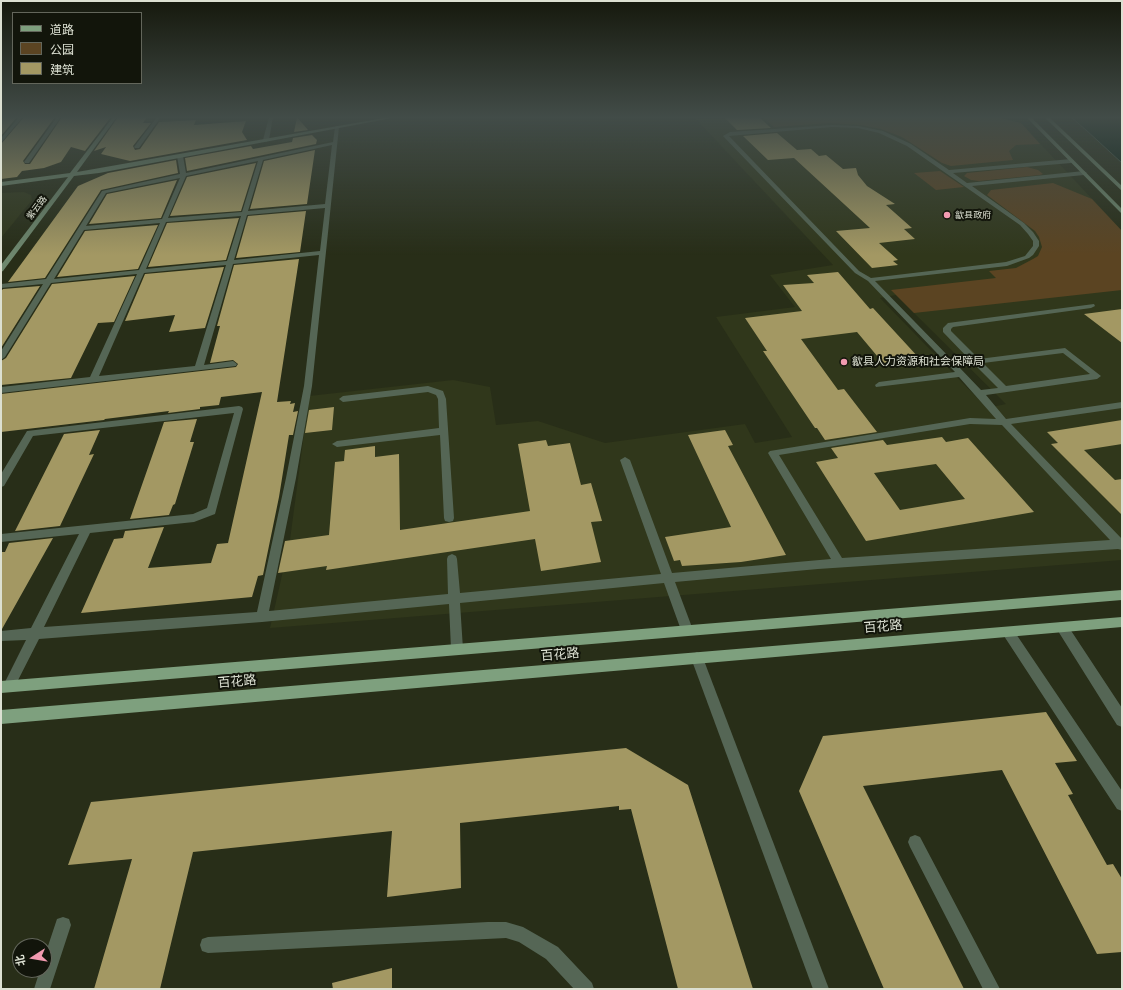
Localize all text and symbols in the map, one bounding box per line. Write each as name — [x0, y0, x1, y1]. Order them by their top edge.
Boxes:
legend — [12, 12, 142, 84]
text: 道路 — [50, 23, 74, 37]
text: 公园 — [50, 43, 74, 57]
text: 建筑 — [50, 63, 74, 77]
street label: 紫云路 — [25, 194, 49, 222]
marker: 歙县政府 — [942, 210, 952, 220]
place label: 歙县政府 — [955, 210, 991, 220]
place label: 歙县人力资源和社会保障局 — [852, 355, 984, 369]
marker: 歙县人力资源和社会保障局 — [839, 357, 849, 367]
street label: 百花路 — [863, 618, 903, 636]
street label: 百花路 — [540, 646, 580, 664]
street label: 百花路 — [217, 673, 257, 691]
north arrow — [12, 938, 52, 978]
text: 北 — [13, 954, 28, 967]

